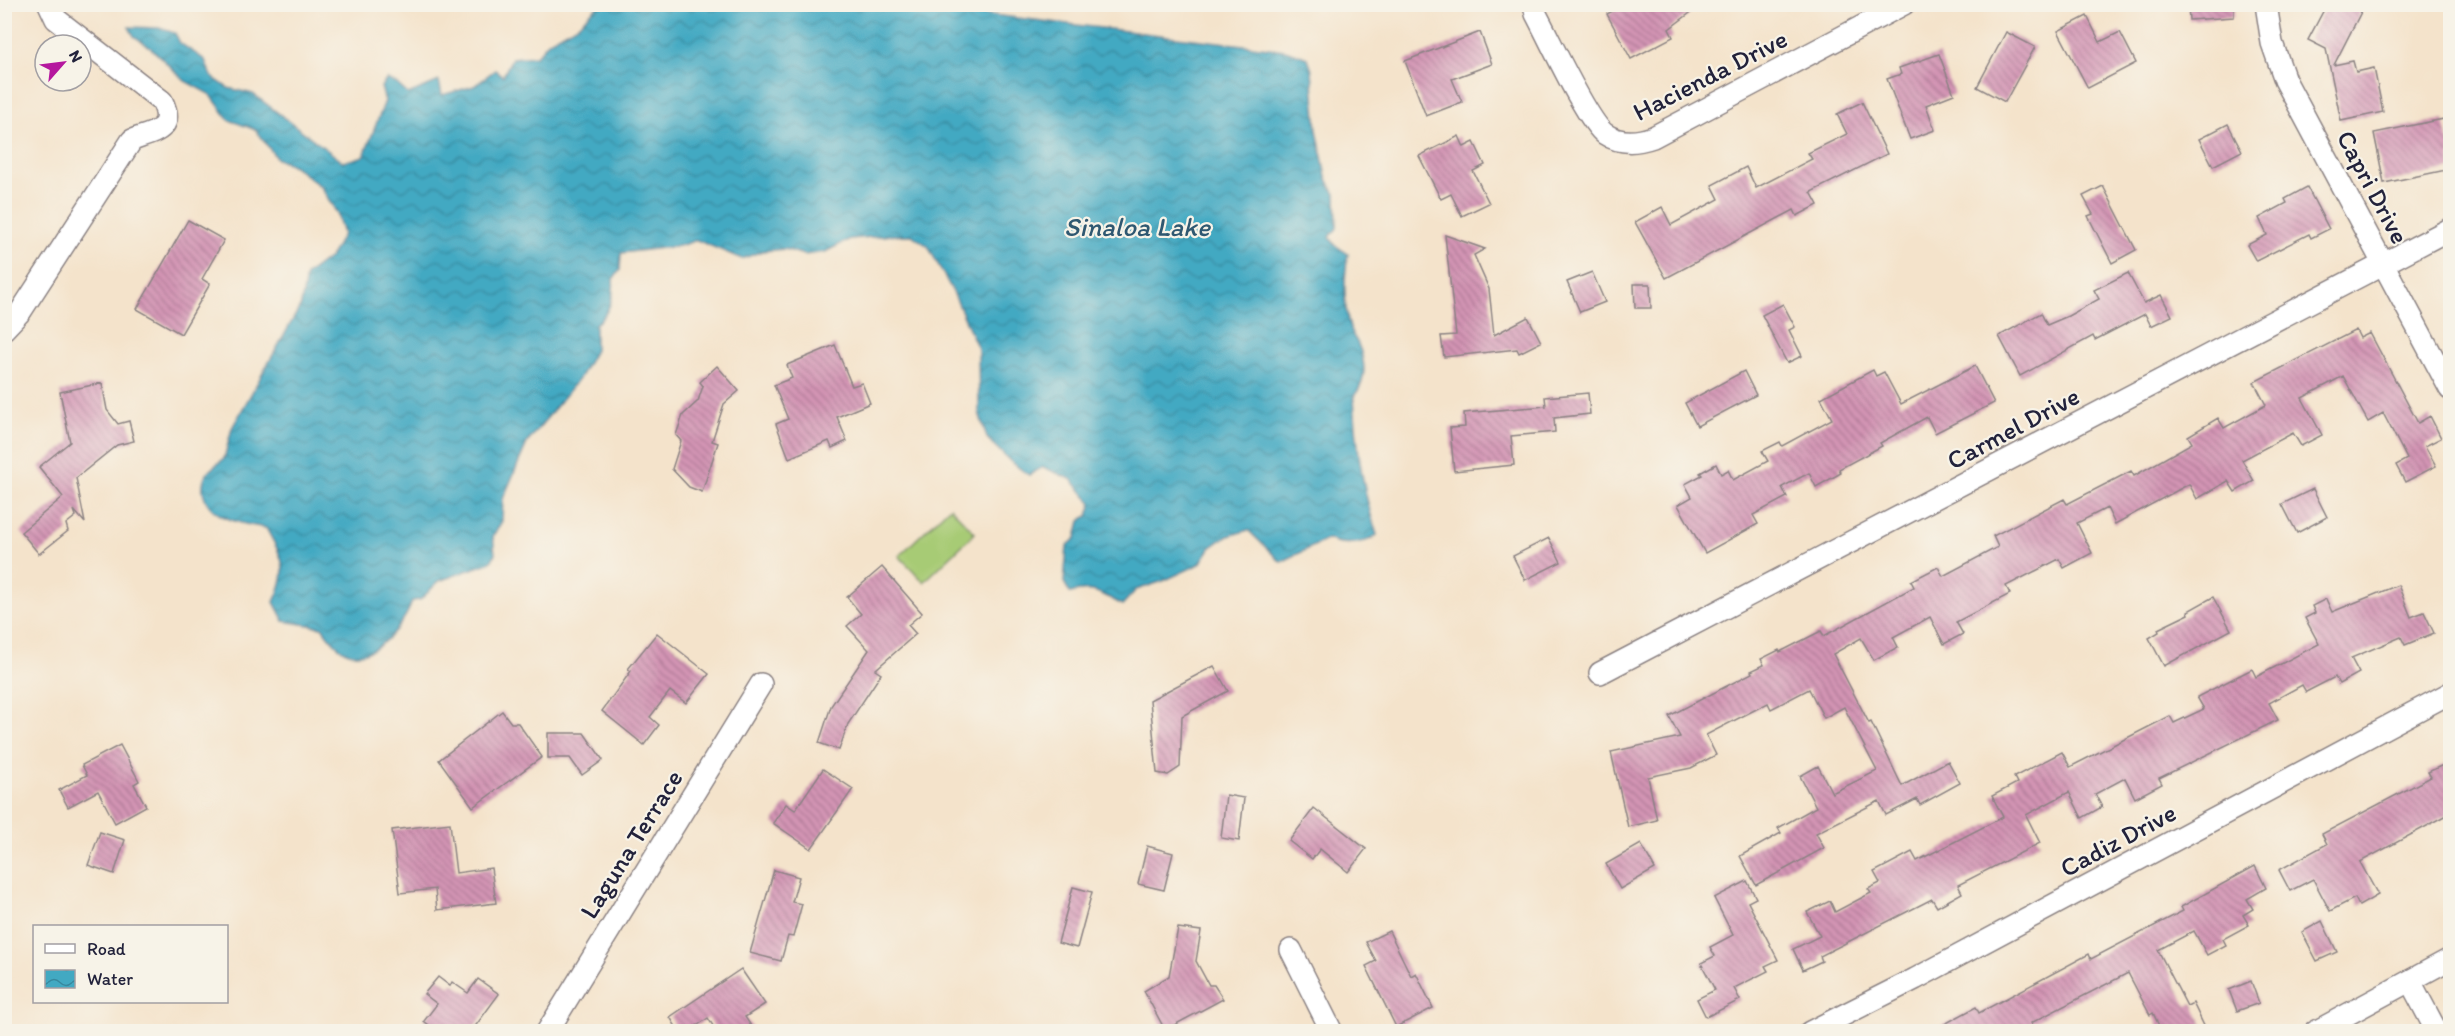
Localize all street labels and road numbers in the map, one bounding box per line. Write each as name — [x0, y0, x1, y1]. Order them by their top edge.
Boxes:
street label: Hacienda Drive — [1627, 22, 1793, 128]
street label: Capri Drive — [2330, 125, 2416, 249]
street label: Carmel Drive — [1941, 380, 2085, 476]
street label: Laguna Terrace — [572, 764, 690, 924]
street label: Cadiz Drive — [2055, 796, 2181, 884]

